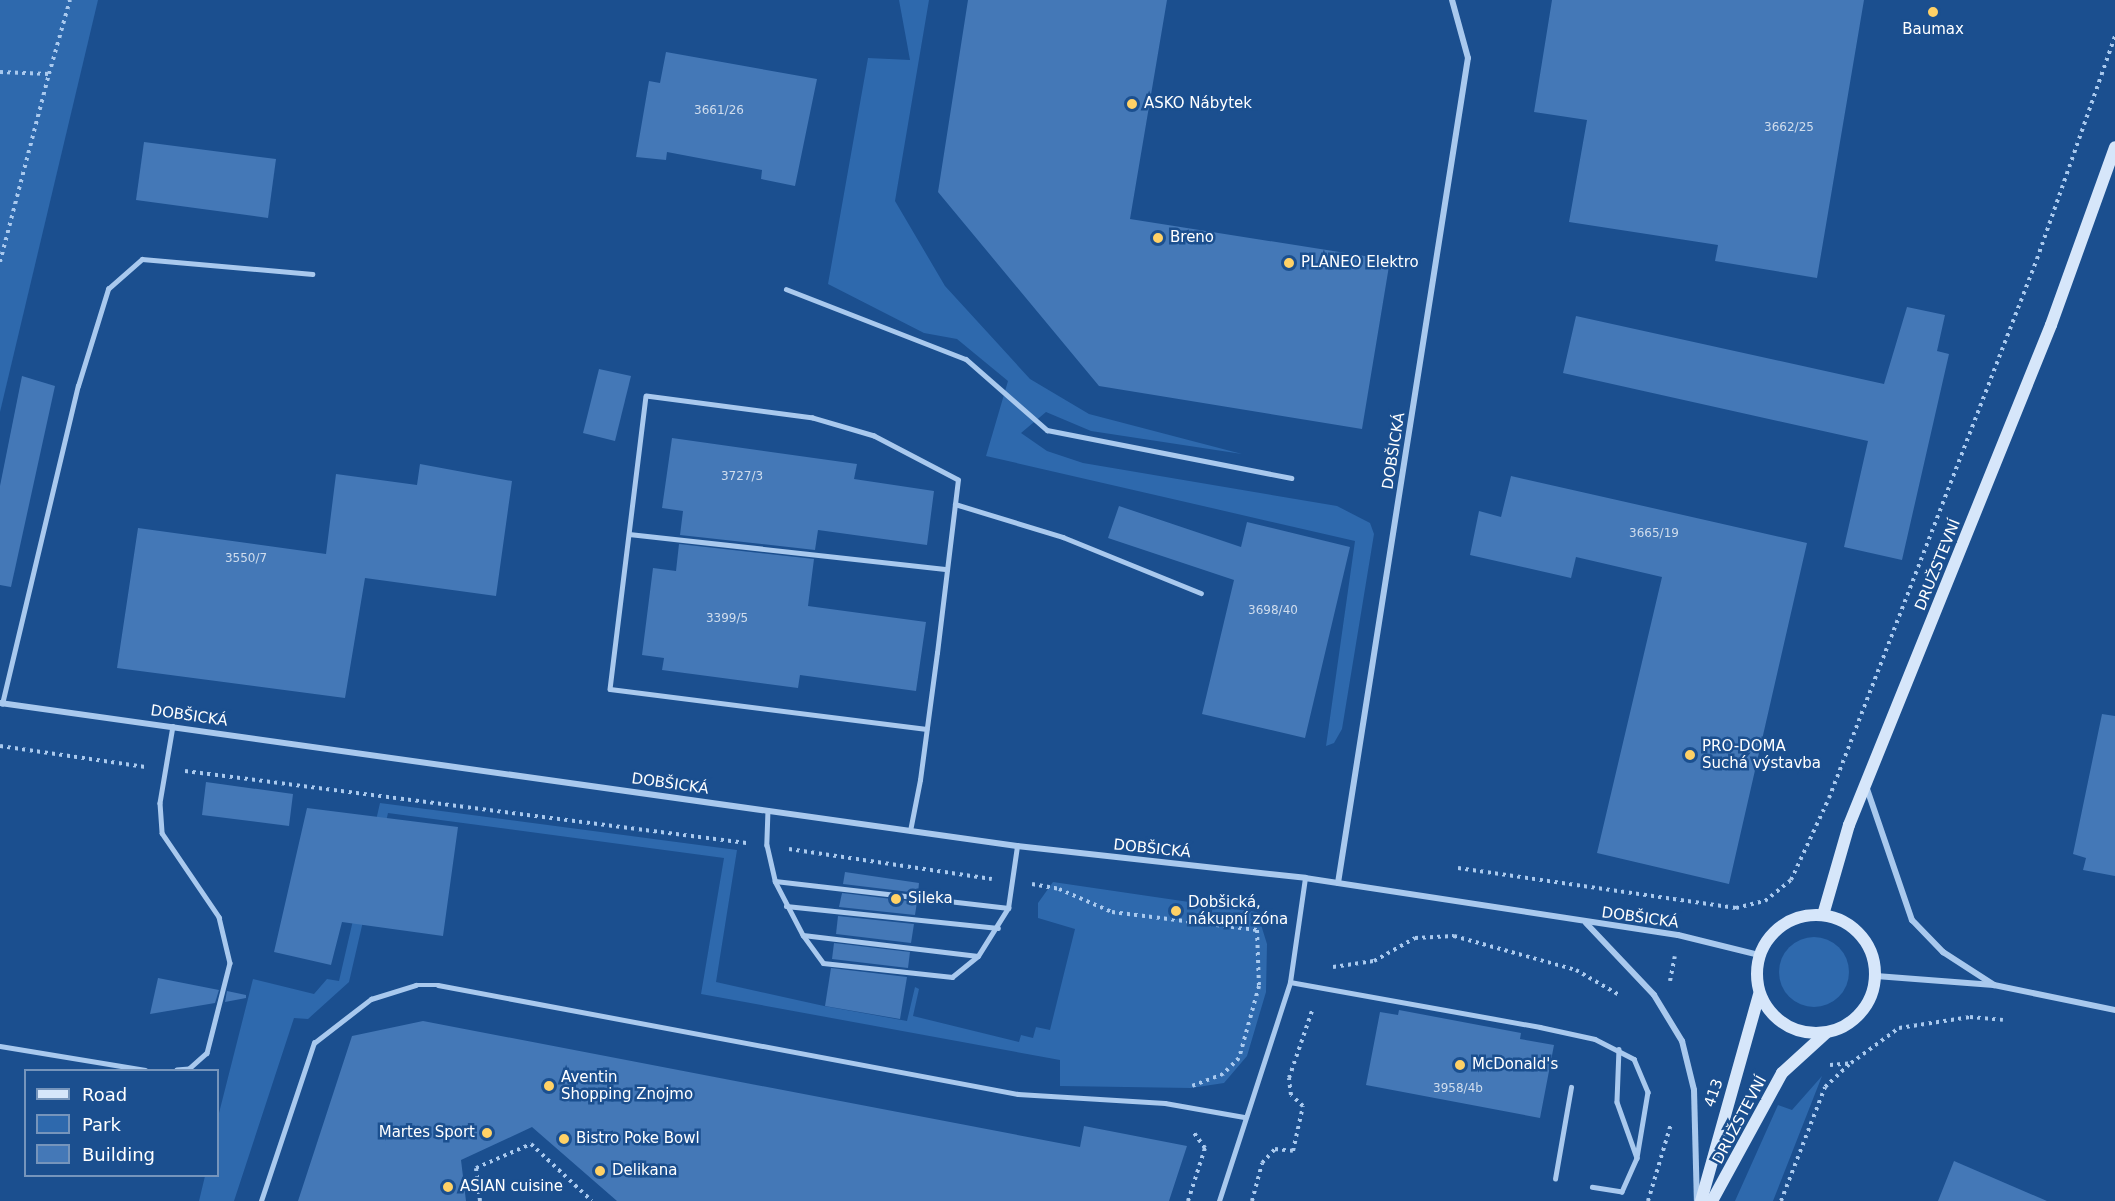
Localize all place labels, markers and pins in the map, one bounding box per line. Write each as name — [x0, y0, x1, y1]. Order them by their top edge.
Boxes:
marker: Baumax — [1926, 5, 1940, 19]
place label: Baumax — [1902, 21, 1964, 39]
place label: ASKO Nábytek — [1144, 95, 1252, 113]
marker: ASKO Nábytek — [1125, 97, 1139, 111]
place label: Breno — [1170, 229, 1214, 247]
marker: Breno — [1151, 231, 1165, 245]
place label: PLANEO Elektro — [1301, 254, 1419, 272]
marker: PLANEO Elektro — [1282, 256, 1296, 270]
place label: PRO-DOMA Suchá výstavba — [1702, 737, 1821, 772]
marker: PRO-DOMA Suchá výstavba — [1683, 748, 1697, 762]
place label: Sileka — [908, 890, 953, 908]
marker: Sileka — [889, 892, 903, 906]
place label: Dobšická, nákupní zóna — [1188, 893, 1288, 928]
marker: Dobšická, nákupní zóna — [1169, 904, 1183, 918]
place label: McDonald's — [1472, 1056, 1558, 1074]
marker: McDonald's — [1453, 1058, 1467, 1072]
place label: Aventin Shopping Znojmo — [561, 1068, 693, 1103]
marker: Aventin Shopping Znojmo — [542, 1079, 556, 1093]
place label: Martes Sport — [379, 1124, 475, 1142]
marker: Martes Sport — [480, 1126, 494, 1140]
place label: Bistro Poke Bowl — [576, 1130, 700, 1148]
marker: Bistro Poke Bowl — [557, 1132, 571, 1146]
place label: Delikana — [612, 1162, 677, 1180]
marker: Delikana — [593, 1164, 607, 1178]
place label: ASIAN cuisine — [460, 1178, 563, 1196]
marker: ASIAN cuisine — [441, 1180, 455, 1194]

